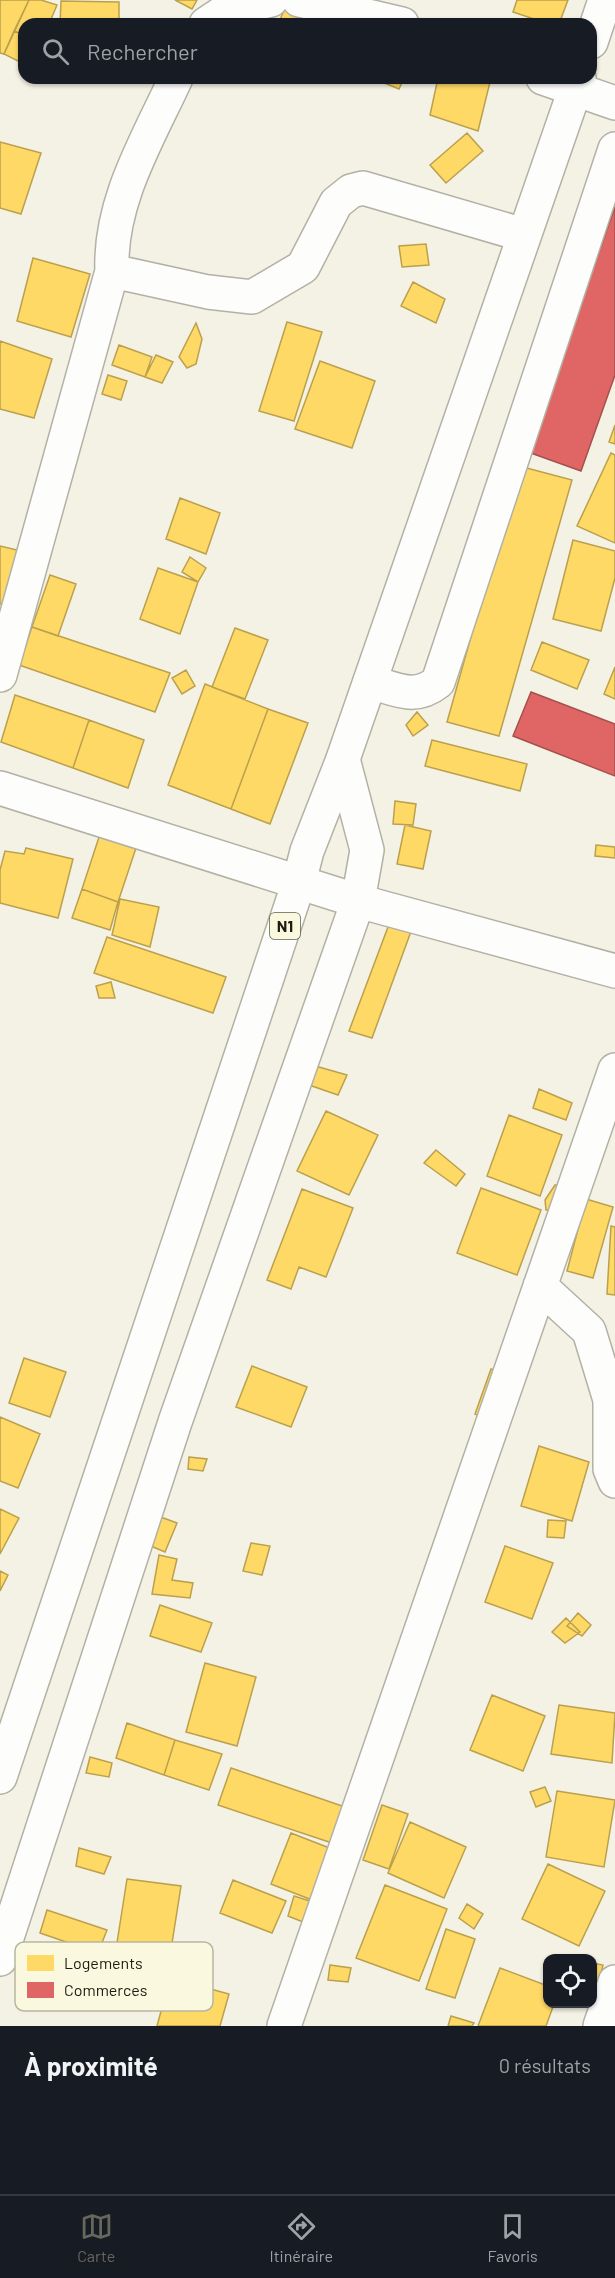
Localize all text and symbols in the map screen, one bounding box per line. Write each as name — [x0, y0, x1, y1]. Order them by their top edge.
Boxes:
search box — [18, 18, 597, 84]
icon: search — [39, 35, 72, 68]
text: Rechercher — [87, 38, 198, 64]
road number: N1 — [270, 913, 300, 939]
legend — [15, 1942, 213, 2011]
text: Logements — [64, 1953, 143, 1972]
map controls — [543, 1954, 597, 2008]
button: locate — [543, 1954, 597, 2008]
text: Commerces — [64, 1980, 147, 1999]
text: À proximité — [24, 2050, 158, 2081]
text: 0 résultats — [499, 2053, 591, 2077]
tab: Carte — [77, 2210, 115, 2265]
tab: Itinéraire — [270, 2210, 333, 2265]
tab: Favoris — [487, 2210, 538, 2265]

